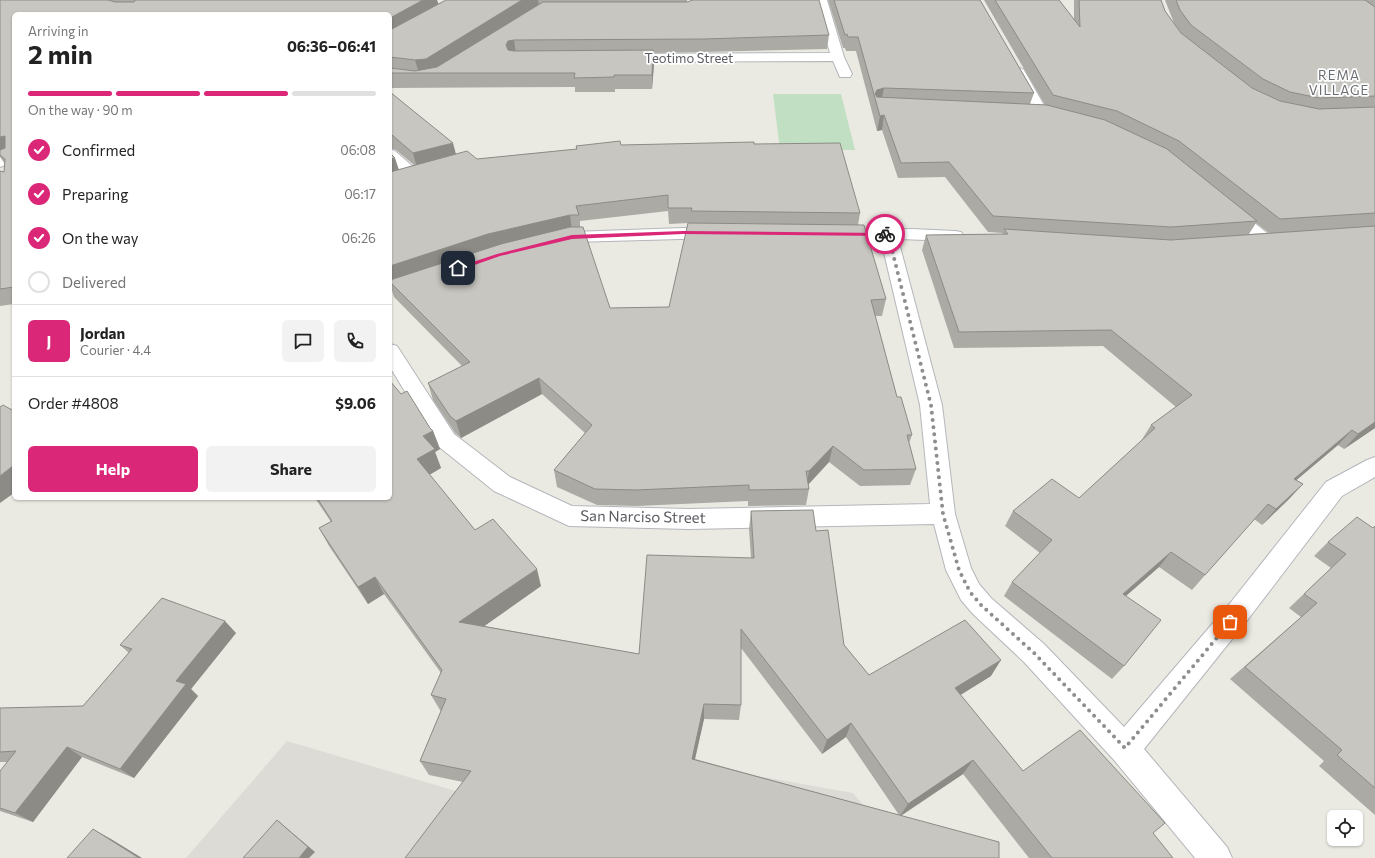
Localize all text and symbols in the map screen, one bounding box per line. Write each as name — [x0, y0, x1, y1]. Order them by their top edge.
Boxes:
text: Arriving in — [28, 23, 88, 39]
text: 06:36–06:41 — [287, 37, 376, 55]
text: 2 min — [28, 38, 93, 69]
street label: Teotimo Street — [645, 50, 733, 66]
district label: REMA VILLAGE — [1309, 67, 1369, 98]
text: On the way · 90 m — [28, 102, 133, 118]
icon: check — [28, 139, 50, 161]
text: Confirmed — [62, 141, 135, 159]
text: 06:08 — [340, 142, 376, 158]
icon: check — [28, 183, 50, 205]
text: Preparing — [62, 185, 128, 203]
text: 06:17 — [344, 186, 376, 202]
courier — [865, 214, 905, 254]
icon: bike — [874, 223, 896, 245]
icon: check — [28, 227, 50, 249]
text: On the way — [62, 229, 139, 247]
text: 06:26 — [341, 230, 376, 246]
pin — [441, 251, 475, 285]
icon: home — [447, 257, 469, 279]
text: Delivered — [62, 273, 126, 291]
button: chat — [282, 320, 324, 362]
button: phone — [334, 320, 376, 362]
text: Jordan — [80, 324, 125, 342]
text: J — [47, 332, 51, 350]
text: Courier · 4.4 — [80, 342, 151, 358]
text: Order #4808 — [28, 394, 119, 412]
text: $9.06 — [335, 394, 376, 412]
button: Help — [28, 446, 198, 492]
button: Share — [206, 446, 376, 492]
street label: San Narciso Street — [580, 506, 706, 526]
pin — [1213, 605, 1247, 639]
icon: bag — [1219, 611, 1241, 633]
map controls — [1327, 810, 1363, 846]
button: locate — [1327, 810, 1363, 846]

